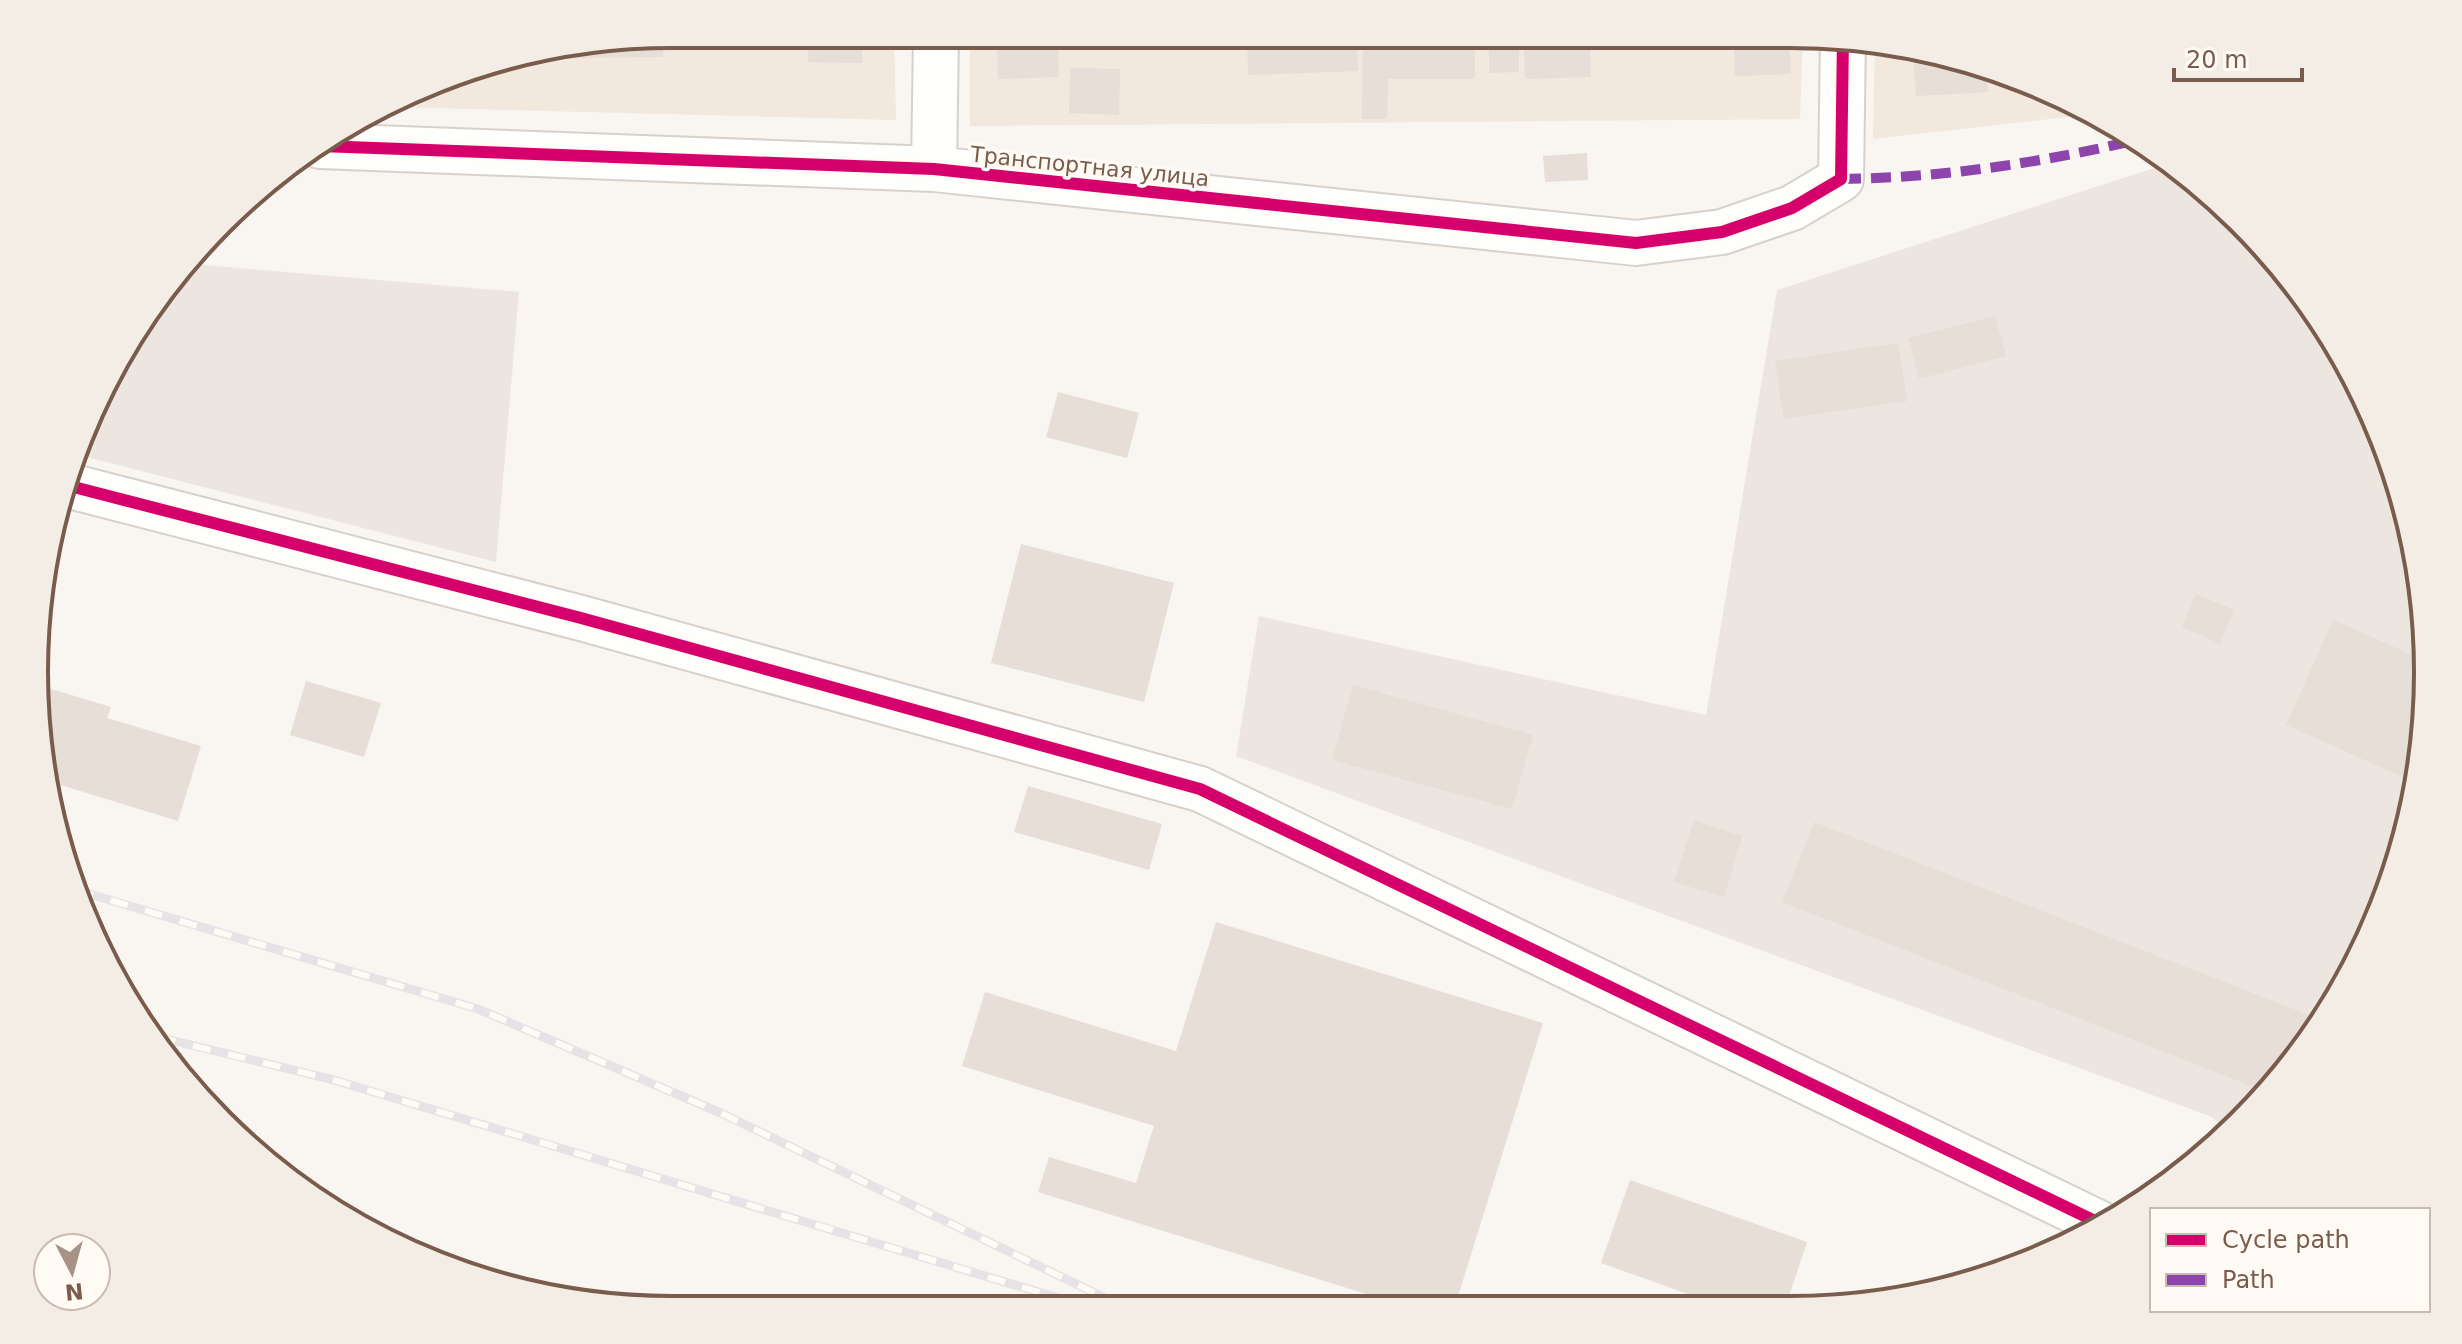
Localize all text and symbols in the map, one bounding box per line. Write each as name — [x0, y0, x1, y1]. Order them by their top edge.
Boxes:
scale bar — [2174, 32, 2302, 82]
text: 20 m — [2186, 46, 2248, 74]
street label: Транспортная улица — [968, 141, 1211, 191]
legend — [2150, 1208, 2430, 1312]
text: Cycle path — [2222, 1226, 2350, 1254]
north arrow — [32, 1232, 112, 1312]
text: Path — [2222, 1266, 2275, 1294]
text: N — [64, 1278, 85, 1305]

